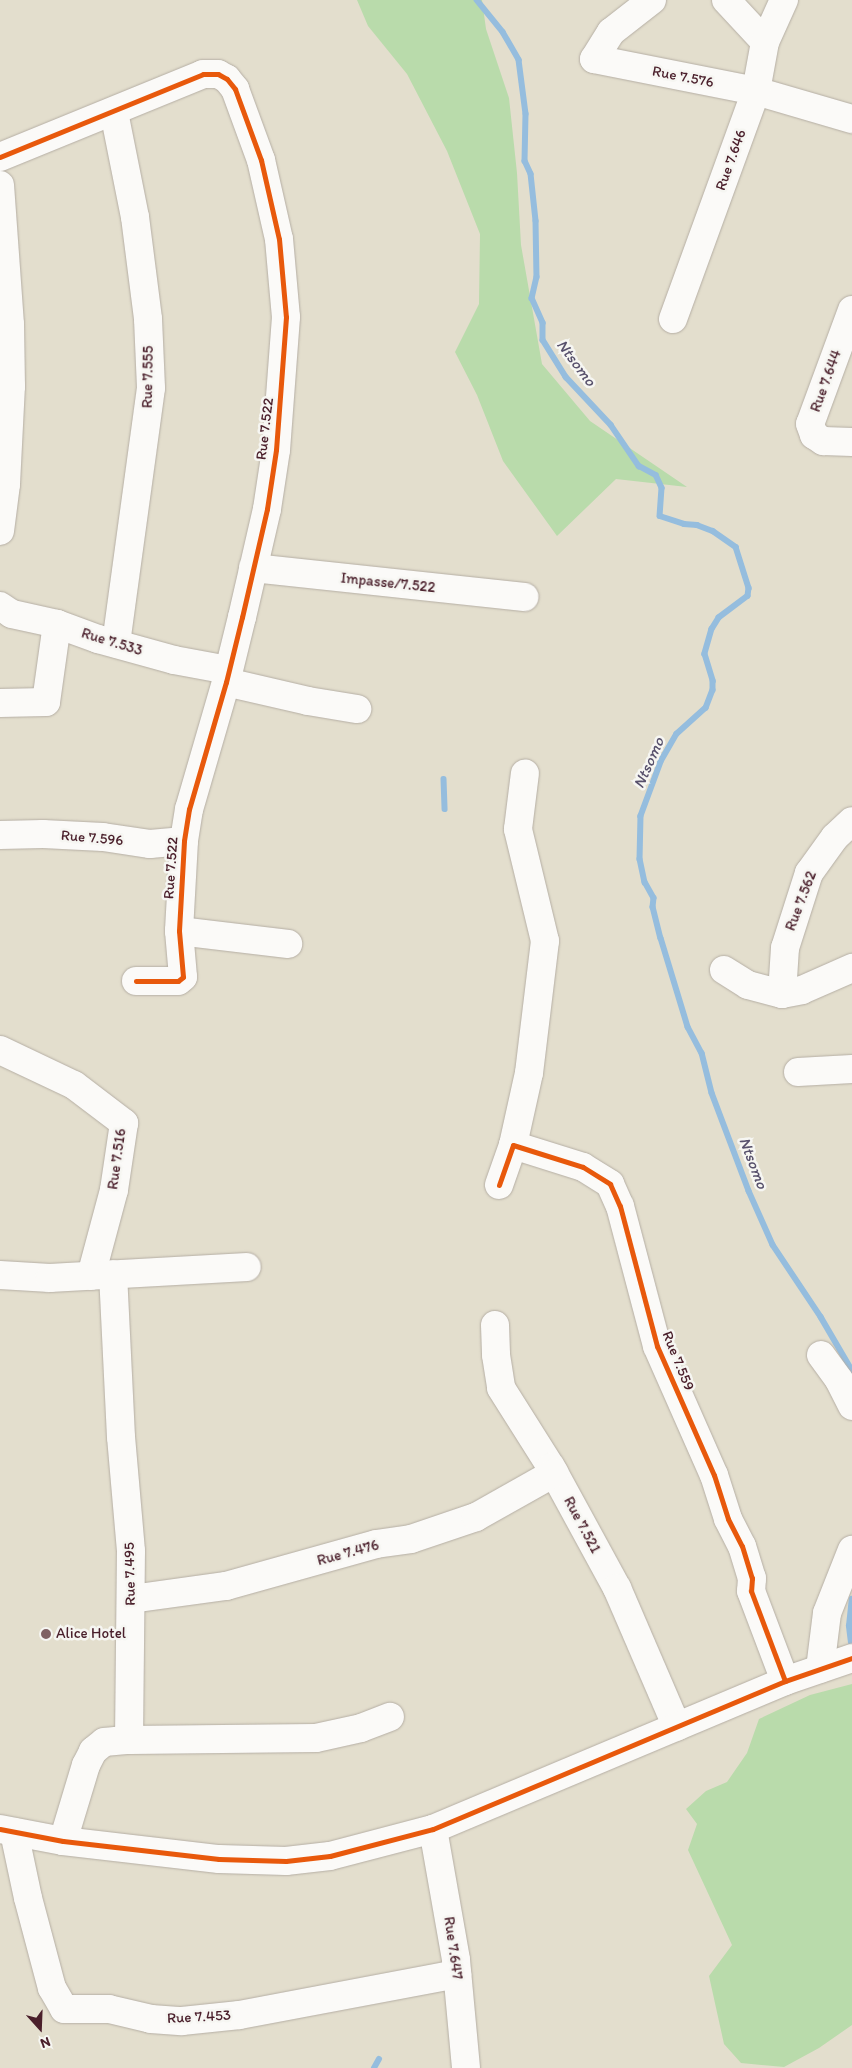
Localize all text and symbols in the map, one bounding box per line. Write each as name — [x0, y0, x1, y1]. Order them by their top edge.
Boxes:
street label: Rue 7.576 — [651, 62, 715, 92]
street label: Rue 7.646 — [712, 127, 750, 193]
water label: Ntsomo — [552, 336, 600, 390]
street label: Rue 7.555 — [138, 346, 158, 408]
street label: Rue 7.644 — [806, 347, 846, 415]
street label: Rue 7.522 — [252, 397, 278, 461]
street label: Impasse/7.522 — [340, 569, 436, 597]
street label: Rue 7.533 — [79, 624, 145, 660]
water label: Ntsomo — [629, 735, 669, 791]
street label: Rue 7.596 — [60, 826, 124, 850]
street label: Rue 7.522 — [160, 836, 182, 900]
street label: Rue 7.562 — [781, 869, 821, 933]
street label: Rue 7.516 — [104, 1127, 130, 1191]
water label: Ntsomo — [734, 1134, 772, 1192]
street label: Rue 7.559 — [658, 1329, 698, 1393]
street label: Rue 7.521 — [560, 1494, 604, 1556]
street label: Rue 7.476 — [315, 1536, 381, 1570]
street label: Rue 7.495 — [120, 1542, 140, 1606]
place label: Alice Hotel — [56, 1625, 126, 1643]
marker: Alice Hotel — [40, 1628, 52, 1640]
street label: Rue 7.647 — [440, 1915, 466, 1981]
north arrow — [15, 2003, 65, 2053]
street label: Rue 7.453 — [167, 2006, 231, 2028]
text: N — [38, 2033, 53, 2052]

